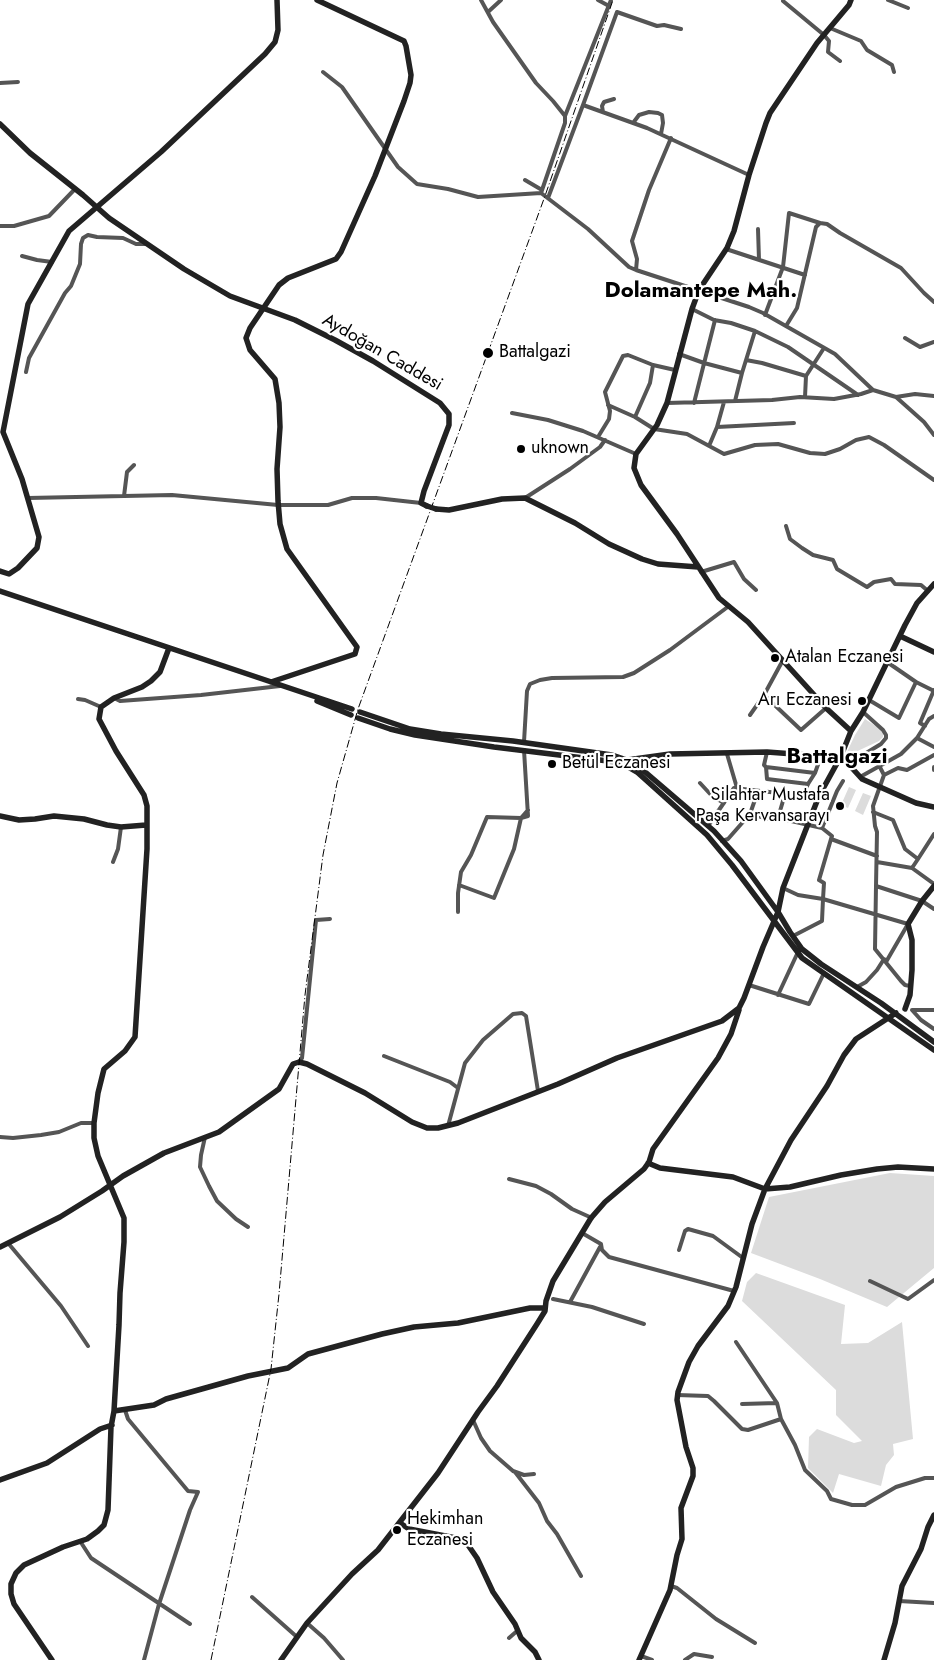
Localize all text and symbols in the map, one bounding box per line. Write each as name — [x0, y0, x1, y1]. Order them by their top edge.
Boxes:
district label: Dolamantepe Mah. — [605, 279, 797, 305]
street label: Aydoğan Caddesi — [318, 310, 446, 396]
place label: Battalgazi — [499, 342, 571, 364]
marker: Battalgazi — [481, 346, 495, 360]
place label: uknown — [531, 438, 589, 460]
marker: uknown — [515, 443, 527, 455]
place label: Atalan Eczanesi — [785, 647, 904, 669]
marker: Atalan Eczanesi — [769, 652, 781, 664]
place label: Arı Eczanesi — [758, 690, 852, 712]
marker: Arı Eczanesi — [856, 695, 868, 707]
district label: Battalgazi — [786, 745, 888, 771]
place label: Betül Eczanesi — [562, 753, 671, 775]
marker: Betül Eczanesi — [546, 758, 558, 770]
place label: Silahtar Mustafa Paşa Kervansarayı — [696, 785, 830, 828]
marker: Silahtar Mustafa Paşa Kervansarayı — [834, 800, 846, 812]
place label: Hekimhan Eczanesi — [407, 1509, 483, 1552]
marker: Hekimhan Eczanesi — [391, 1524, 403, 1536]

